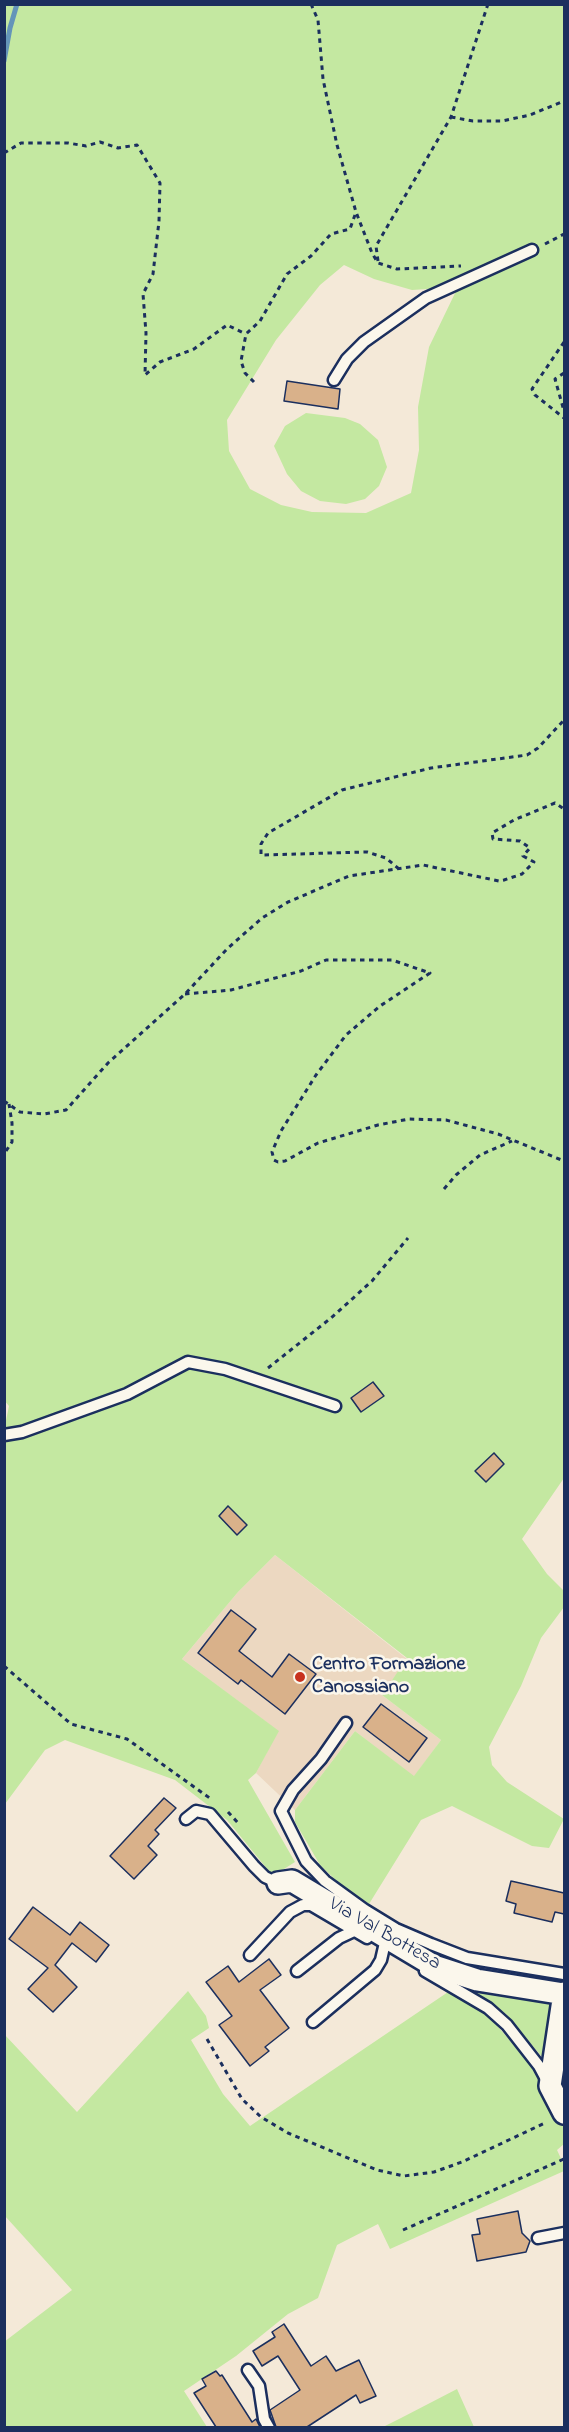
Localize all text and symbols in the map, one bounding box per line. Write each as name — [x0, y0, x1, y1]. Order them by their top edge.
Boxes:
place label: Centro Formazione Canossiano — [312, 1654, 465, 1701]
marker: Centro Formazione Canossiano — [293, 1670, 307, 1684]
street label: Via Val Bottesa — [324, 1893, 444, 1977]

